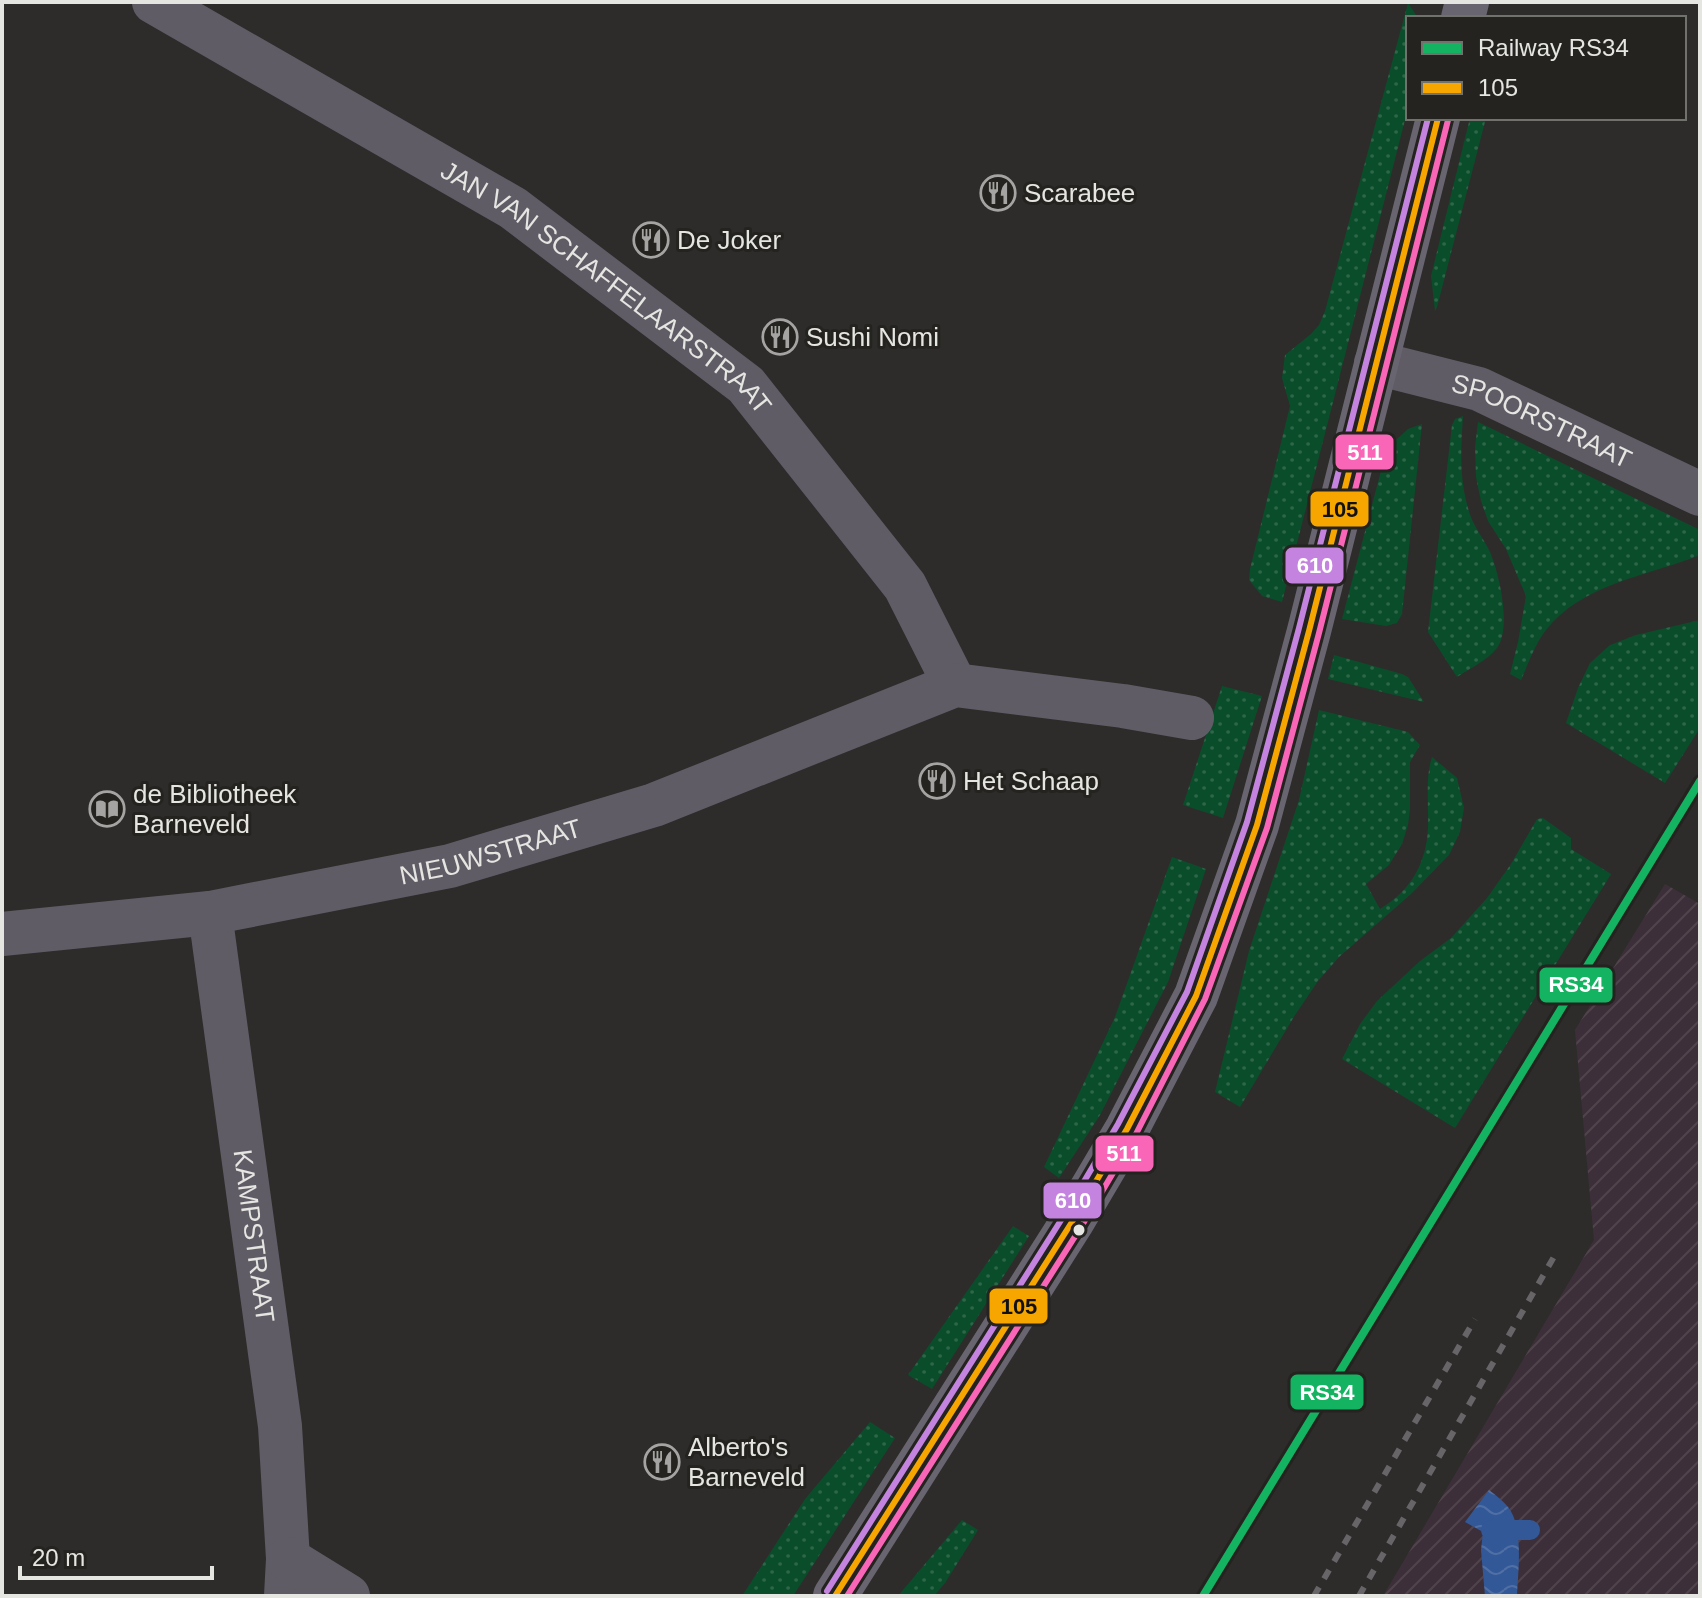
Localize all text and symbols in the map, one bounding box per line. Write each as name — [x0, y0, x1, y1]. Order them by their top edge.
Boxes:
legend — [1406, 16, 1686, 120]
text: Railway RS34 — [1478, 34, 1629, 61]
text: 105 — [1478, 74, 1518, 101]
street label: JAN VAN SCHAFFELAARSTRAAT — [436, 155, 778, 420]
restaurant icon: Scarabee — [979, 174, 1017, 212]
place label: Scarabee — [1024, 178, 1135, 208]
restaurant icon: De Joker — [632, 221, 670, 259]
place label: De Joker — [677, 225, 781, 255]
restaurant icon: Sushi Nomi — [761, 318, 799, 356]
place label: Sushi Nomi — [806, 322, 939, 352]
street label: SPOORSTRAAT — [1449, 368, 1636, 474]
line badge: 511 — [1334, 433, 1395, 471]
text: 511 — [1347, 440, 1383, 465]
line badge: 105 — [1309, 490, 1370, 528]
text: 105 — [1322, 497, 1358, 522]
line badge: 610 — [1284, 546, 1345, 585]
text: 610 — [1297, 553, 1333, 578]
restaurant icon: Het Schaap — [918, 762, 956, 800]
place label: Het Schaap — [963, 766, 1099, 796]
place label: de Bibliotheek Barneveld — [133, 779, 297, 839]
library icon: de Bibliotheek Barneveld — [88, 790, 126, 828]
street label: NIEUWSTRAAT — [397, 813, 585, 891]
line badge: RS34 — [1538, 966, 1614, 1004]
text: RS34 — [1548, 972, 1604, 997]
line badge: 511 — [1094, 1134, 1155, 1173]
text: 511 — [1106, 1141, 1142, 1166]
street label: KAMPSTRAAT — [227, 1148, 281, 1325]
line badge: 610 — [1042, 1181, 1103, 1220]
text: 610 — [1055, 1188, 1091, 1213]
unlabelled marker — [1071, 1222, 1087, 1238]
line badge: 105 — [988, 1287, 1049, 1325]
text: 105 — [1001, 1294, 1037, 1319]
line badge: RS34 — [1289, 1373, 1365, 1411]
text: RS34 — [1299, 1380, 1355, 1405]
place label: Alberto's Barneveld — [688, 1432, 805, 1492]
restaurant icon: Alberto's Barneveld — [643, 1443, 681, 1481]
scale bar — [20, 1530, 212, 1580]
text: 20 m — [32, 1544, 85, 1571]

